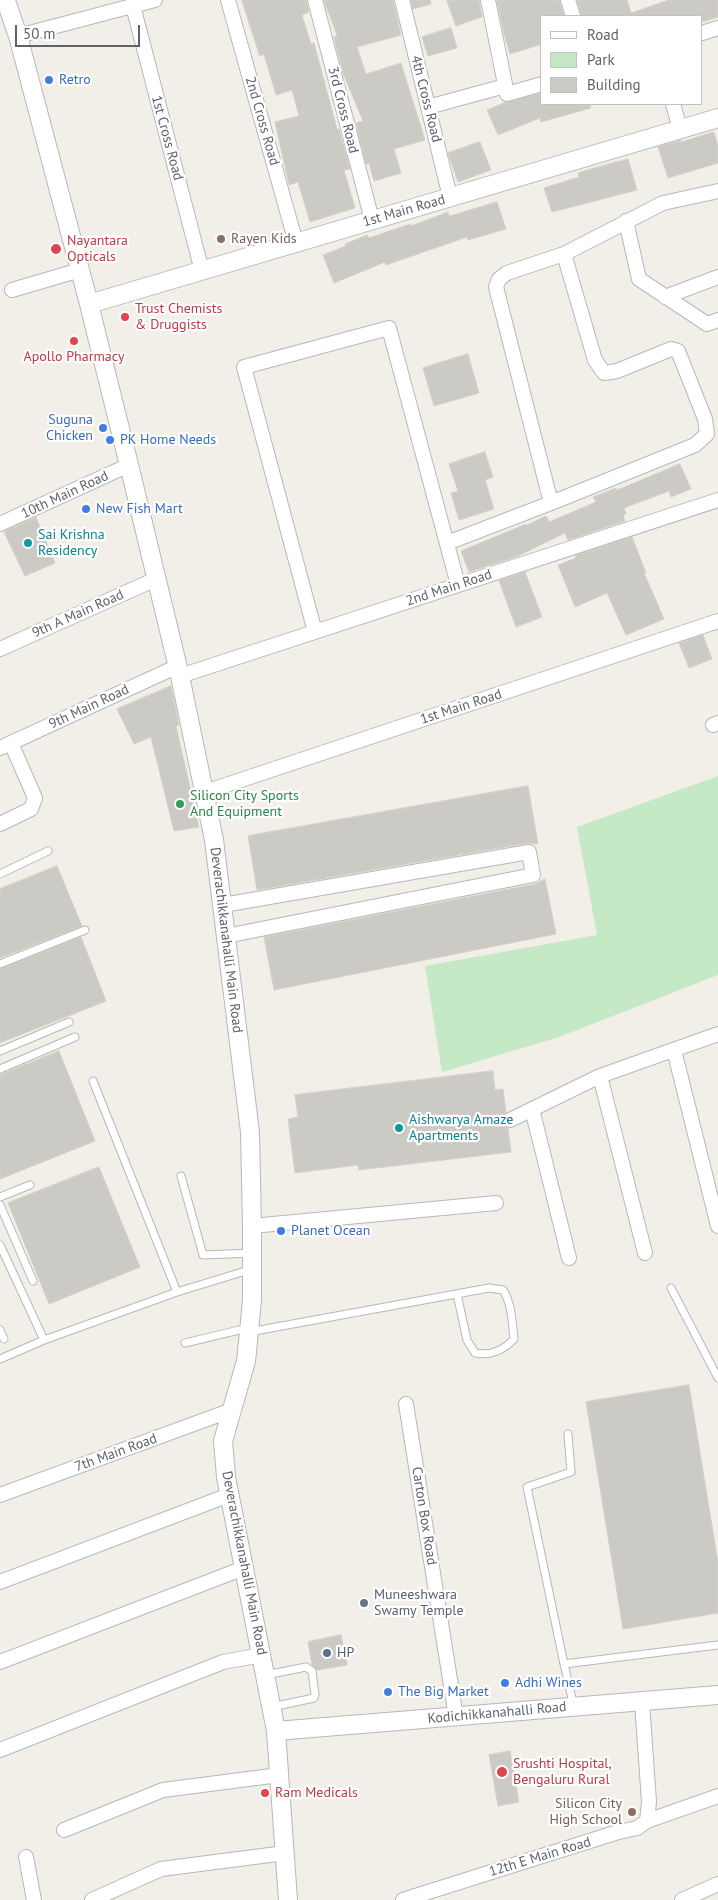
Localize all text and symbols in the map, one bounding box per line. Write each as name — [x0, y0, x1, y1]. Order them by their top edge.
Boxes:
scale bar — [18, 15, 142, 47]
legend — [540, 15, 703, 105]
text: 50 m — [23, 24, 56, 43]
text: Road — [587, 25, 619, 44]
text: Park — [587, 50, 615, 69]
street label: 4th Cross Road — [407, 54, 445, 144]
street label: 3rd Cross Road — [324, 65, 362, 155]
place label: Retro — [59, 72, 91, 88]
marker: Retro — [43, 74, 55, 86]
street label: 2nd Cross Road — [241, 75, 283, 167]
text: Building — [587, 75, 641, 94]
street label: 1st Cross Road — [148, 94, 186, 182]
street label: 1st Main Road — [361, 191, 447, 231]
place label: Rayen Kids — [231, 231, 297, 247]
place label: Nayantara Opticals — [67, 233, 128, 266]
marker: Rayen Kids — [215, 233, 227, 245]
marker: Nayantara Opticals — [49, 242, 63, 256]
place label: Trust Chemists & Druggists — [135, 301, 222, 334]
marker: Trust Chemists & Druggists — [119, 311, 131, 323]
marker: Apollo Pharmacy — [68, 335, 80, 347]
place label: Apollo Pharmacy — [24, 349, 124, 365]
place label: Suguna Chicken — [46, 412, 93, 444]
marker: Suguna Chicken — [97, 422, 109, 434]
place label: PK Home Needs — [120, 432, 216, 448]
marker: PK Home Needs — [104, 434, 116, 446]
street label: 10th Main Road — [19, 467, 111, 523]
place label: New Fish Mart — [96, 501, 183, 517]
marker: New Fish Mart — [80, 503, 92, 515]
place label: Sai Krishna Residency — [38, 527, 105, 560]
marker: Sai Krishna Residency — [22, 537, 34, 549]
street label: 2nd Main Road — [404, 566, 494, 610]
street label: 9th A Main Road — [30, 586, 126, 642]
street label: 9th Main Road — [46, 681, 132, 733]
street label: 1st Main Road — [418, 686, 504, 728]
place label: Silicon City Sports And Equipment — [190, 788, 299, 820]
marker: Silicon City Sports And Equipment — [174, 798, 186, 810]
street label: Deverachikkanahalli Main Road — [206, 846, 246, 1034]
place label: Aishwarya Amaze Apartments — [409, 1112, 513, 1144]
marker: Aishwarya Amaze Apartments — [393, 1122, 405, 1134]
place label: Planet Ocean — [291, 1223, 370, 1239]
marker: Planet Ocean — [275, 1225, 287, 1237]
street label: 7th Main Road — [73, 1430, 159, 1476]
street label: Carton Box Road — [408, 1466, 440, 1566]
street label: Deverachikkanahalli Main Road — [218, 1470, 270, 1656]
place label: Muneeshwara Swamy Temple — [374, 1587, 464, 1620]
marker: Muneeshwara Swamy Temple — [358, 1597, 370, 1609]
place label: HP — [337, 1645, 354, 1661]
marker: HP — [321, 1647, 333, 1659]
place label: Adhi Wines — [515, 1675, 582, 1691]
marker: Adhi Wines — [499, 1677, 511, 1689]
place label: The Big Market — [398, 1684, 489, 1700]
marker: The Big Market — [382, 1686, 394, 1698]
street label: Kodichikkanahalli Road — [427, 1699, 567, 1727]
place label: Srushti Hospital, Bengaluru Rural — [513, 1756, 612, 1788]
marker: Srushti Hospital, Bengaluru Rural — [495, 1765, 509, 1779]
place label: Ram Medicals — [275, 1785, 358, 1801]
marker: Ram Medicals — [259, 1787, 271, 1799]
place label: Silicon City High School — [549, 1796, 622, 1828]
marker: Silicon City High School — [626, 1806, 638, 1818]
street label: 12th E Main Road — [487, 1834, 593, 1880]

